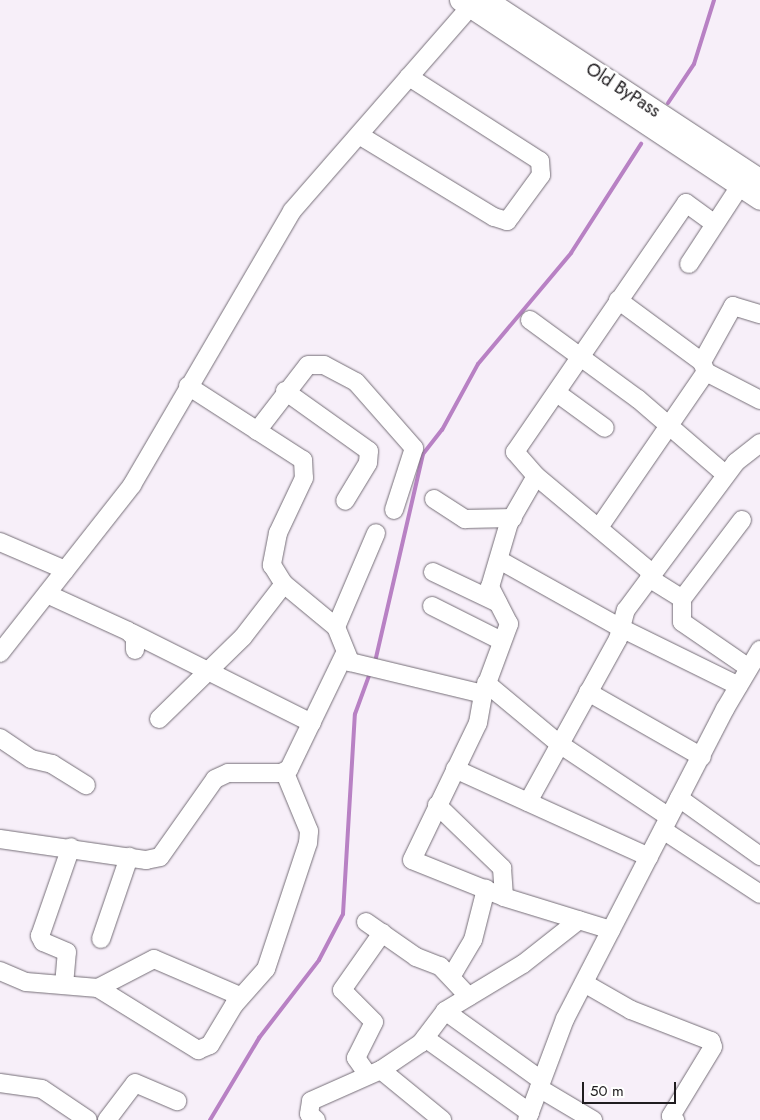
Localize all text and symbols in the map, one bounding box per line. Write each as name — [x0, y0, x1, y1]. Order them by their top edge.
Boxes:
street label: Old ByPass — [582, 58, 664, 122]
scale bar — [585, 1072, 679, 1104]
text: 50 m — [590, 1080, 624, 1102]

